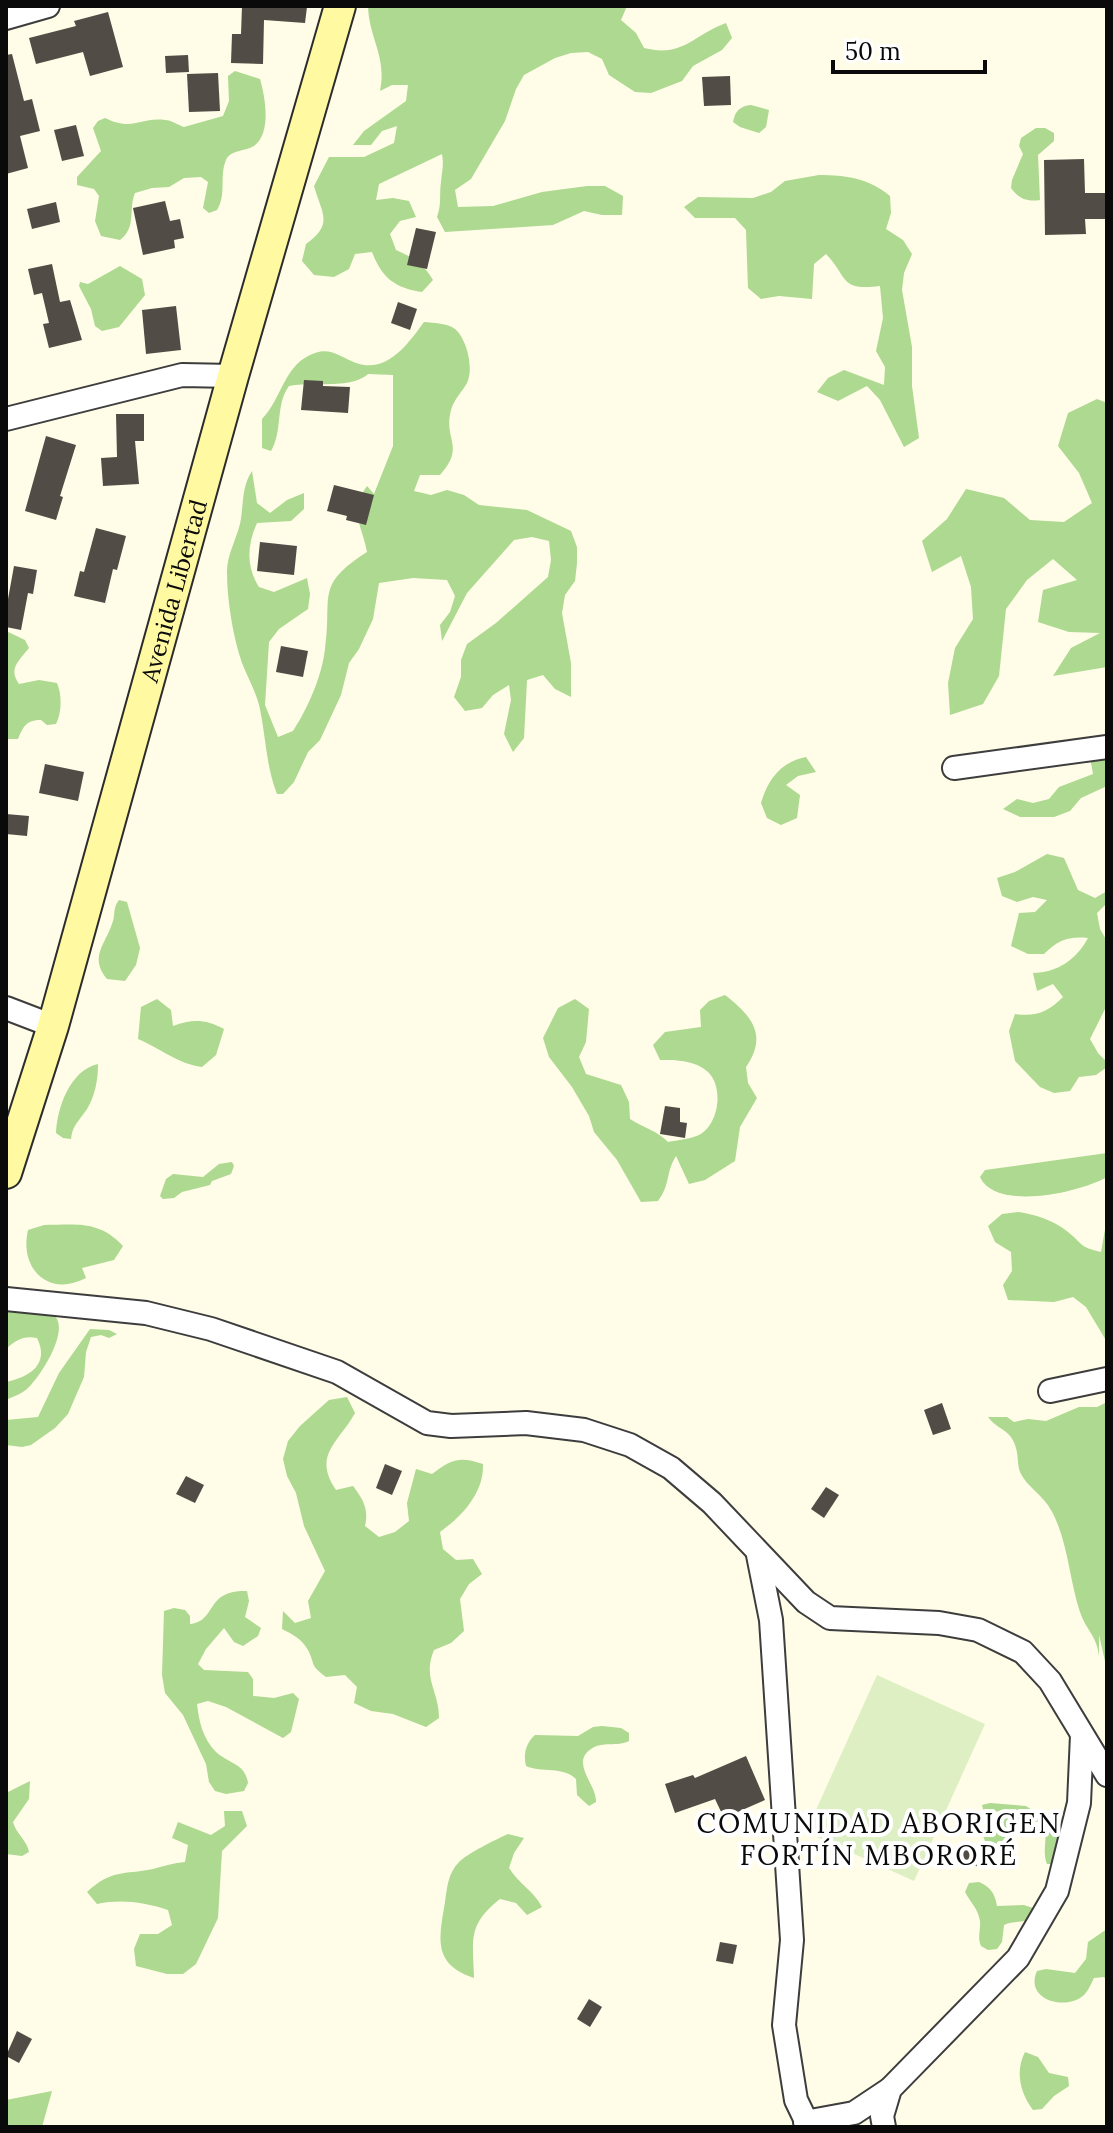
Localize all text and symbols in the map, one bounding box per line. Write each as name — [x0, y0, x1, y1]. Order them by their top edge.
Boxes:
scale bar — [833, 24, 985, 74]
text: 50 m — [845, 36, 901, 67]
street label: Avenida Libertad — [133, 496, 214, 686]
district label: COMUNIDAD ABORIGEN FORTÍN MBORORÉ — [696, 1805, 1062, 1873]

